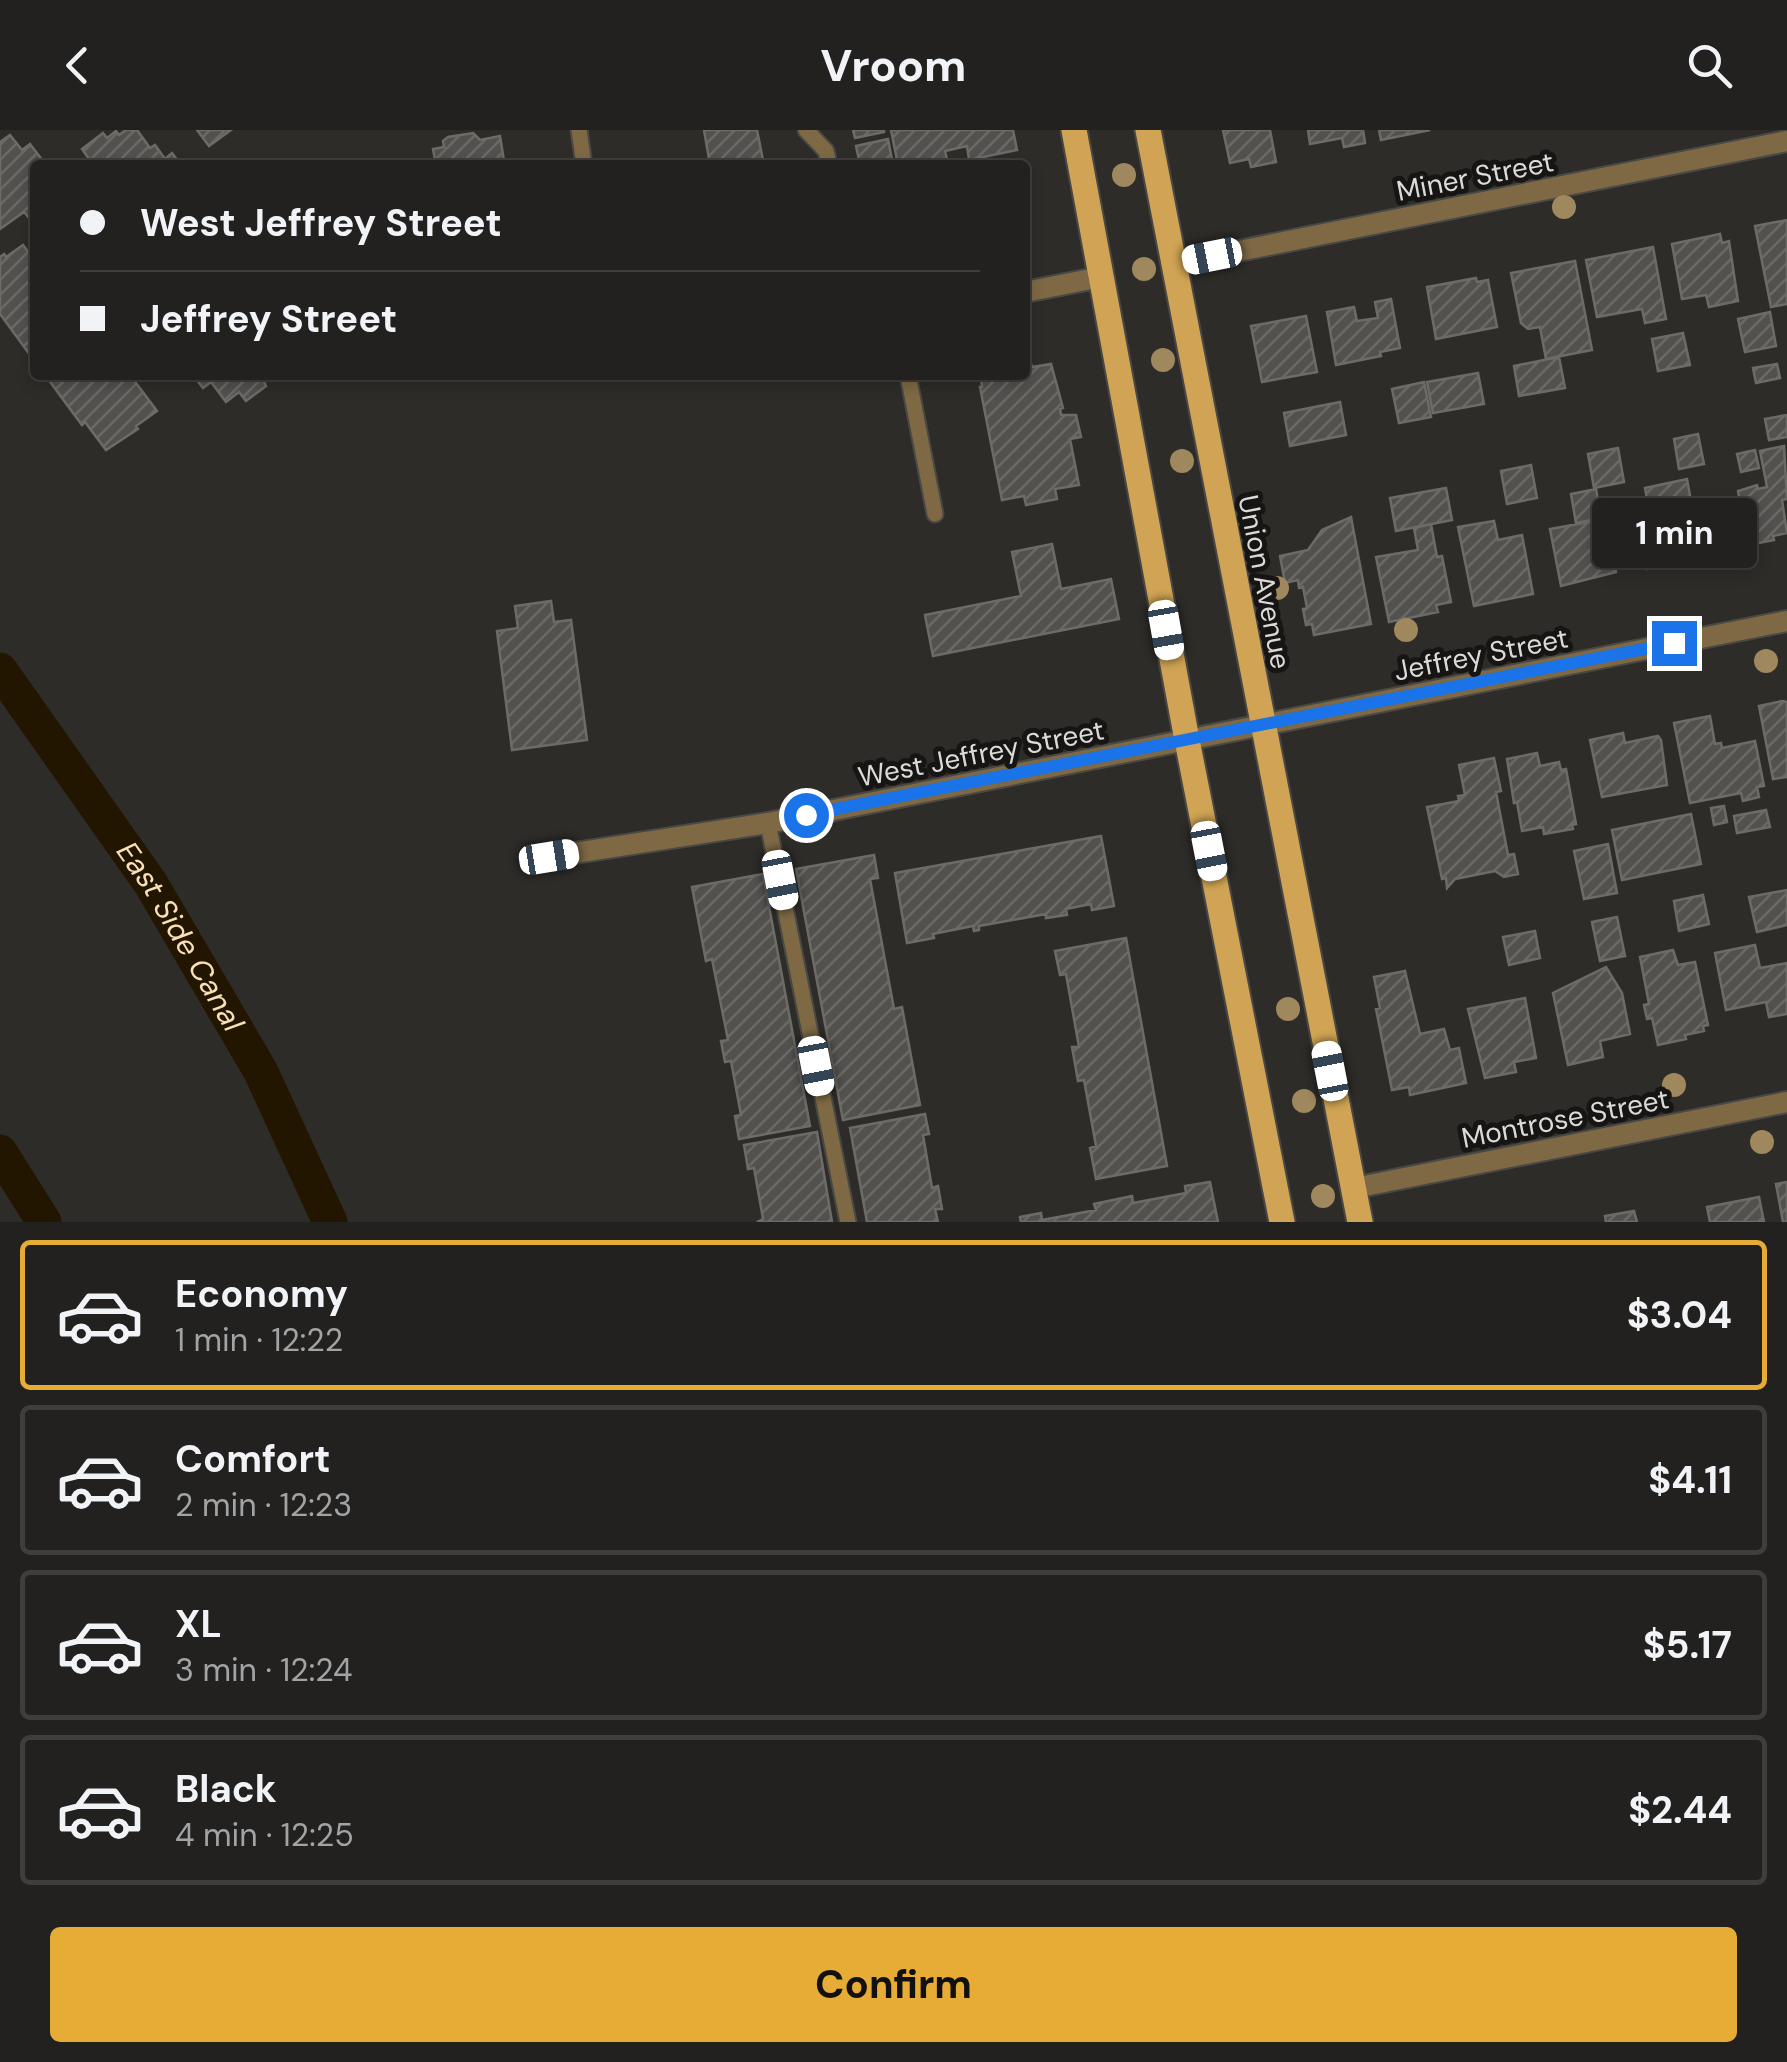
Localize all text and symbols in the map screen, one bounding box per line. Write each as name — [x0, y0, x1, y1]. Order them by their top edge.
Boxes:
text: Vroom — [821, 36, 966, 95]
icon: back — [50, 38, 105, 93]
icon: search — [1682, 38, 1737, 93]
street label: Miner Street — [1393, 143, 1557, 210]
text: West Jeffrey Street — [140, 198, 502, 248]
car — [1180, 236, 1244, 276]
text: Jeffrey Street — [140, 294, 397, 344]
street label: Union Avenue — [1230, 492, 1299, 672]
callout: 1 min — [1592, 498, 1756, 568]
text: 1 min — [1636, 512, 1713, 554]
car — [1146, 598, 1186, 662]
street label: Jeffrey Street — [1391, 619, 1571, 689]
route end — [1652, 621, 1697, 666]
street label: West Jeffrey Street — [855, 711, 1107, 795]
route start — [784, 793, 829, 838]
car — [1189, 819, 1229, 883]
water label: East Side Canal — [108, 834, 254, 1039]
car — [517, 837, 581, 877]
car — [760, 848, 800, 912]
car — [796, 1034, 836, 1098]
car — [1310, 1039, 1350, 1103]
street label: Montrose Street — [1458, 1080, 1672, 1157]
text: Economy — [175, 1269, 348, 1319]
icon: car — [55, 1270, 145, 1360]
text: $3.04 — [1627, 1290, 1732, 1340]
text: 1 min · 12:22 — [175, 1319, 343, 1361]
text: Comfort — [175, 1434, 331, 1484]
icon: car — [55, 1435, 145, 1525]
text: $4.11 — [1648, 1455, 1732, 1505]
text: 2 min · 12:23 — [175, 1484, 352, 1526]
text: XL — [175, 1599, 222, 1649]
icon: car — [55, 1600, 145, 1690]
text: $5.17 — [1643, 1620, 1732, 1670]
text: 3 min · 12:24 — [175, 1649, 353, 1691]
text: Black — [175, 1764, 277, 1814]
icon: car — [55, 1765, 145, 1855]
text: $2.44 — [1628, 1785, 1732, 1835]
text: 4 min · 12:25 — [175, 1814, 354, 1856]
button: Confirm — [50, 1927, 1737, 2042]

